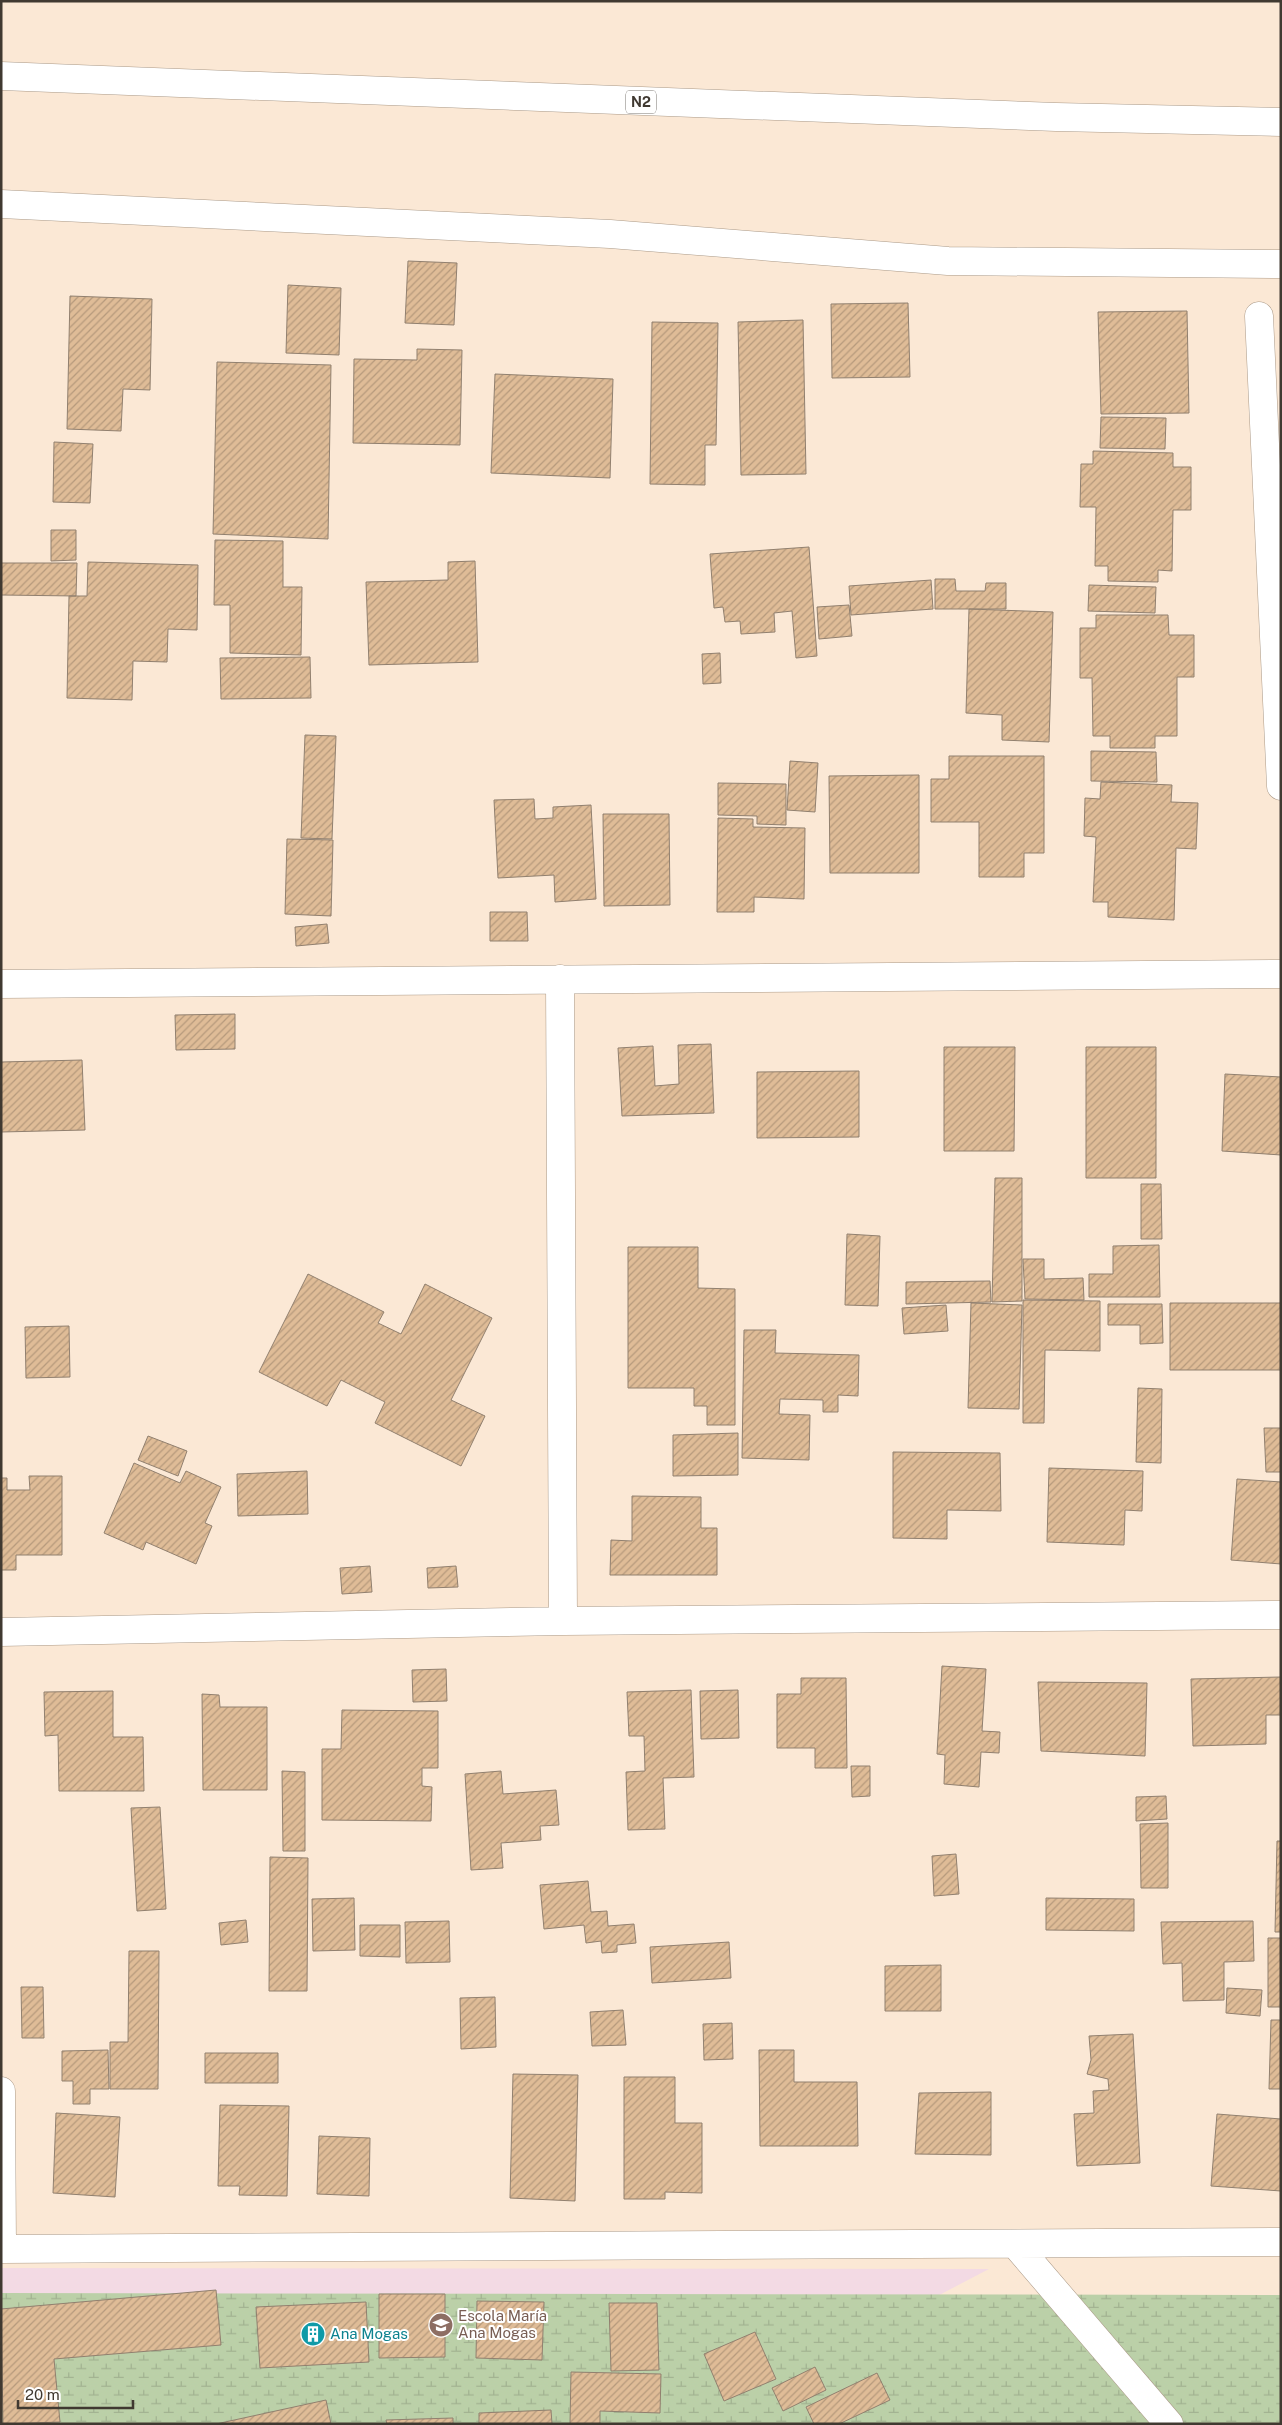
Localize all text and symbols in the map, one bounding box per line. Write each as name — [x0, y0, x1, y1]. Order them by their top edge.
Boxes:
road number: N2 — [626, 90, 656, 114]
place label: Escola María Ana Mogas — [458, 2307, 547, 2341]
school or university icon: Escola María Ana Mogas — [428, 2312, 454, 2338]
building icon: Ana Mogas — [300, 2321, 326, 2347]
place label: Ana Mogas — [330, 2325, 408, 2342]
scale bar — [18, 2378, 132, 2410]
text: 20 m — [25, 2386, 60, 2403]

